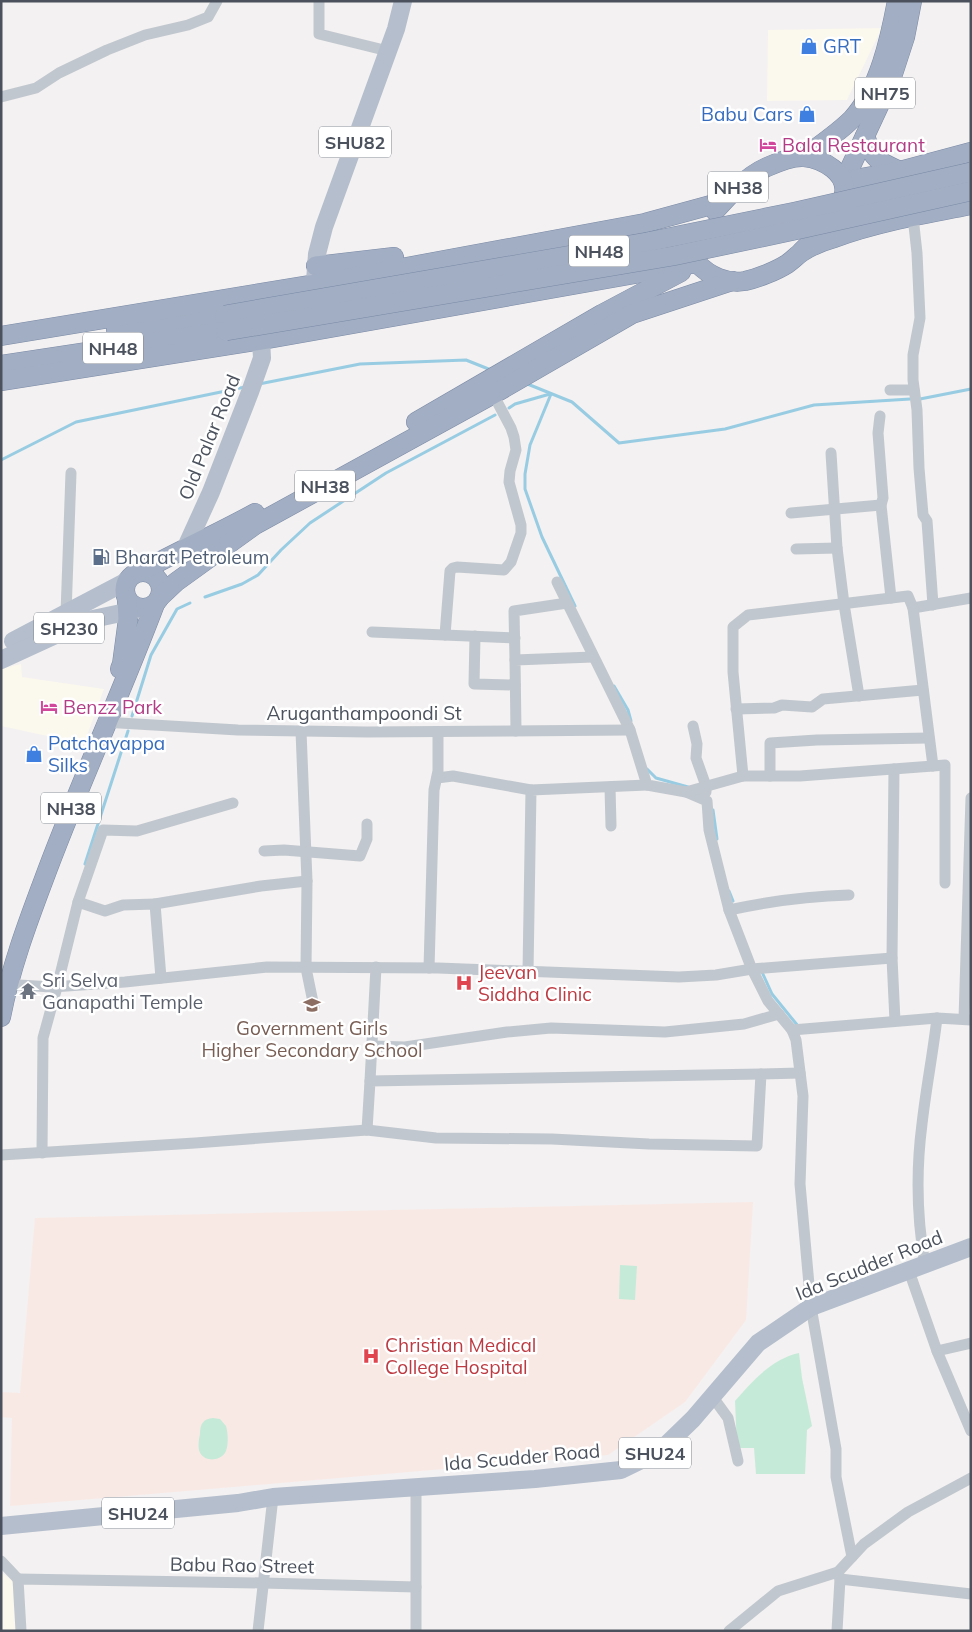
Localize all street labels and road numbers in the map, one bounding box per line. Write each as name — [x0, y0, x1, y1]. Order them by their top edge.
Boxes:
road number: NH75 — [855, 78, 915, 109]
road number: SHU82 — [319, 126, 391, 158]
road number: NH38 — [708, 172, 768, 202]
road number: NH48 — [569, 236, 629, 266]
road number: NH48 — [83, 332, 143, 363]
street label: Old Palar Road — [173, 371, 245, 503]
road number: NH38 — [295, 471, 355, 502]
road number: SH230 — [34, 612, 104, 644]
street label: Aruganthampoondi St — [266, 701, 462, 725]
road number: NH38 — [41, 792, 101, 824]
street label: Ida Scudder Road — [792, 1225, 946, 1305]
street label: Ida Scudder Road — [443, 1438, 601, 1476]
road number: SHU24 — [619, 1438, 691, 1469]
road number: SHU24 — [102, 1498, 174, 1529]
street label: Babu Rao Street — [170, 1552, 315, 1578]

